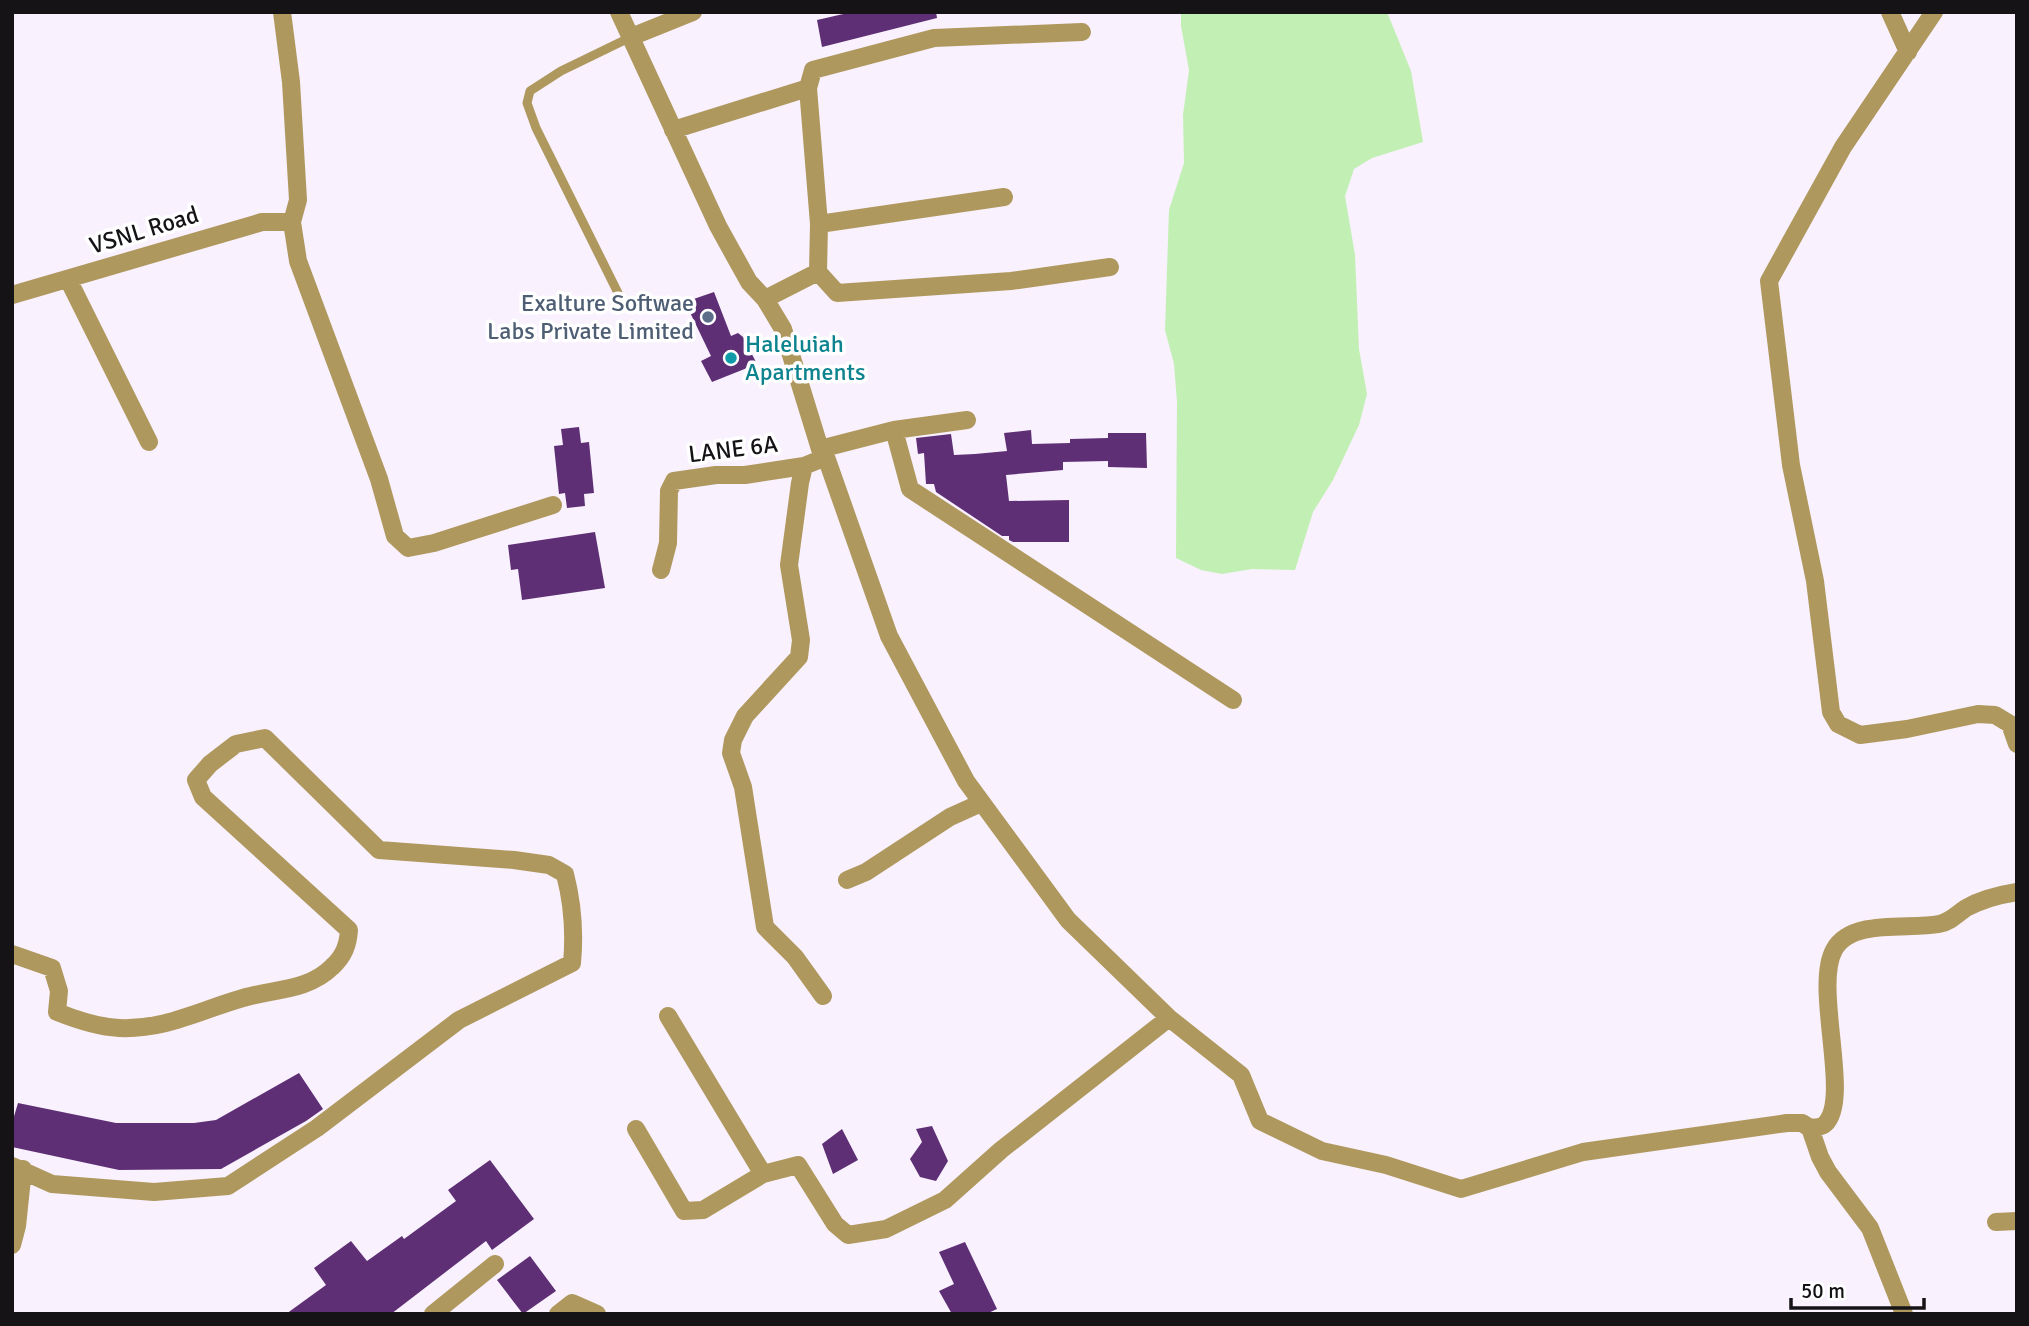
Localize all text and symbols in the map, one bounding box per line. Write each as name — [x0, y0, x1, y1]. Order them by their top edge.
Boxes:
street label: VSNL Road — [86, 199, 202, 261]
place label: Exalture Softwae Labs Private Limited — [487, 288, 694, 346]
marker: Exalture Softwae Labs Private Limited — [700, 309, 716, 325]
place label: Haleluiah Apartments — [745, 329, 865, 387]
marker: Haleluiah Apartments — [723, 350, 739, 366]
street label: LANE 6A — [687, 429, 780, 469]
scale bar — [1791, 1266, 1924, 1310]
text: 50 m — [1801, 1278, 1845, 1304]

